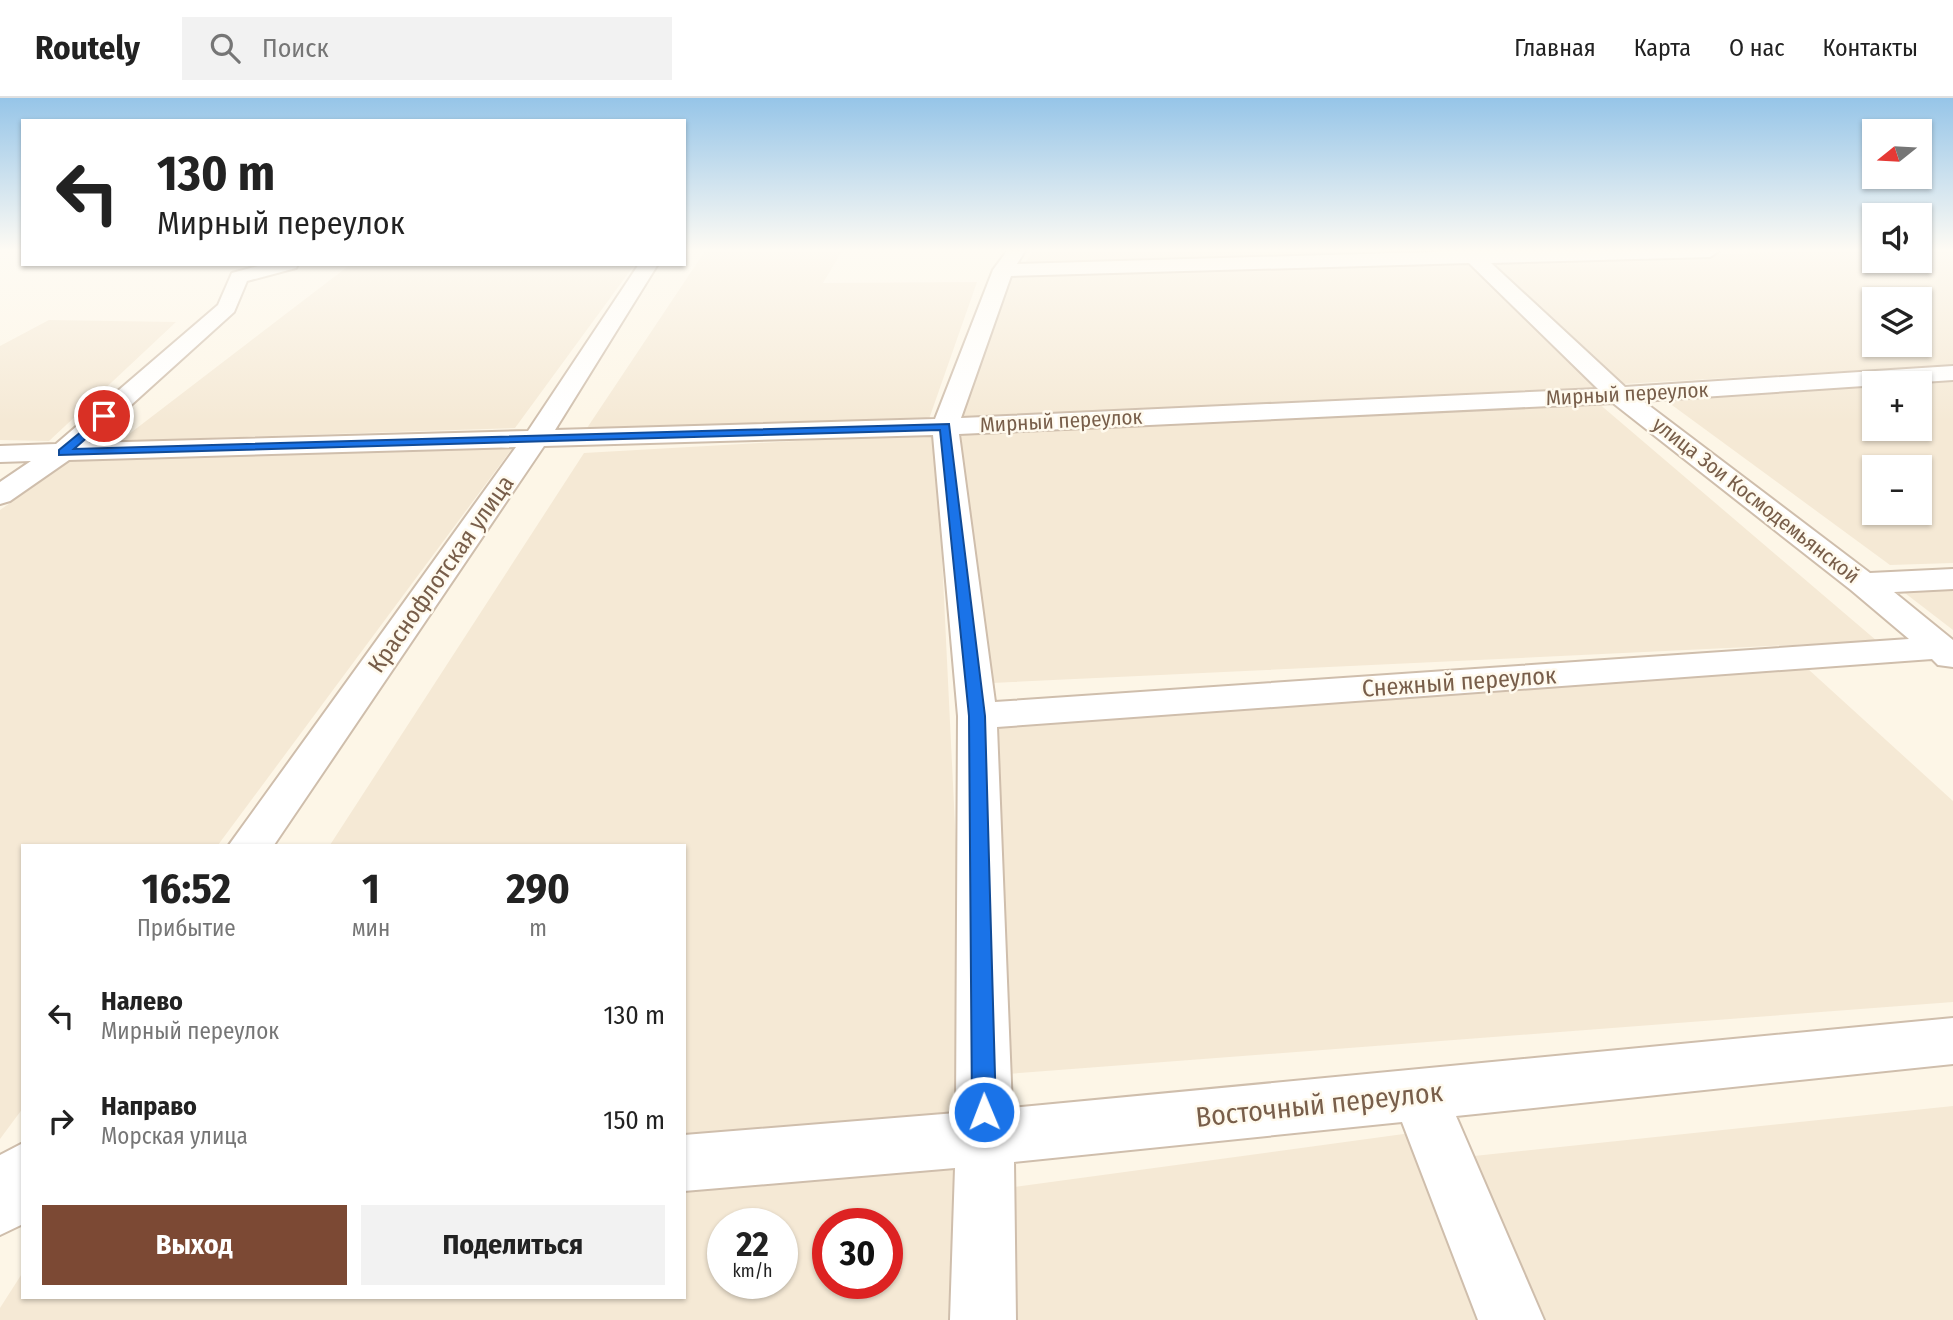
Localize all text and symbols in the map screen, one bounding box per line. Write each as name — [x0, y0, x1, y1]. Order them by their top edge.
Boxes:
search box — [182, 17, 672, 80]
text: Routely — [35, 28, 140, 68]
icon: search — [206, 29, 244, 67]
text: Поиск — [262, 33, 329, 64]
text: Главная — [1514, 34, 1596, 62]
text: Карта — [1634, 34, 1691, 62]
text: О нас — [1729, 34, 1784, 62]
text: Контакты — [1822, 34, 1918, 62]
north arrow — [1862, 119, 1932, 189]
map controls — [1862, 119, 1932, 525]
text: 130 m — [157, 144, 275, 203]
icon: left — [42, 147, 133, 238]
button: sound — [1862, 203, 1932, 273]
text: Мирный переулок — [157, 204, 405, 242]
button: layers — [1862, 287, 1932, 357]
button: + — [1862, 371, 1932, 441]
street label: Мирный переулок — [1545, 377, 1709, 411]
pin — [74, 386, 134, 446]
icon: arrive — [85, 397, 123, 435]
street label: Мирный переулок — [979, 404, 1143, 438]
street label: улица Зои Космодемьянской — [1647, 411, 1865, 589]
button: − — [1862, 455, 1932, 525]
street label: Краснофлотская улица — [362, 470, 520, 678]
street label: Снежный переулок — [1361, 661, 1558, 703]
text: 16:52 — [142, 864, 231, 914]
text: 1 — [362, 864, 380, 914]
text: 290 — [506, 864, 570, 914]
text: Прибытие — [137, 914, 236, 942]
text: мин — [352, 914, 390, 942]
text: m — [529, 914, 547, 942]
text: Налево — [101, 986, 183, 1017]
icon: left — [42, 997, 80, 1035]
text: 130 m — [603, 1000, 665, 1031]
text: Мирный переулок — [101, 1017, 279, 1045]
position arrow — [947, 1075, 1021, 1149]
street label: Восточный переулок — [1194, 1075, 1444, 1134]
text: Направо — [101, 1091, 197, 1122]
icon: right — [42, 1102, 80, 1140]
text: 150 m — [603, 1105, 665, 1136]
text: Морская улица — [101, 1122, 248, 1150]
button: Выход — [42, 1205, 347, 1285]
button: Поделиться — [361, 1205, 665, 1285]
speed limit sign: 30 — [812, 1208, 903, 1299]
text: 22 — [736, 1223, 769, 1265]
text: km/h — [732, 1260, 773, 1282]

